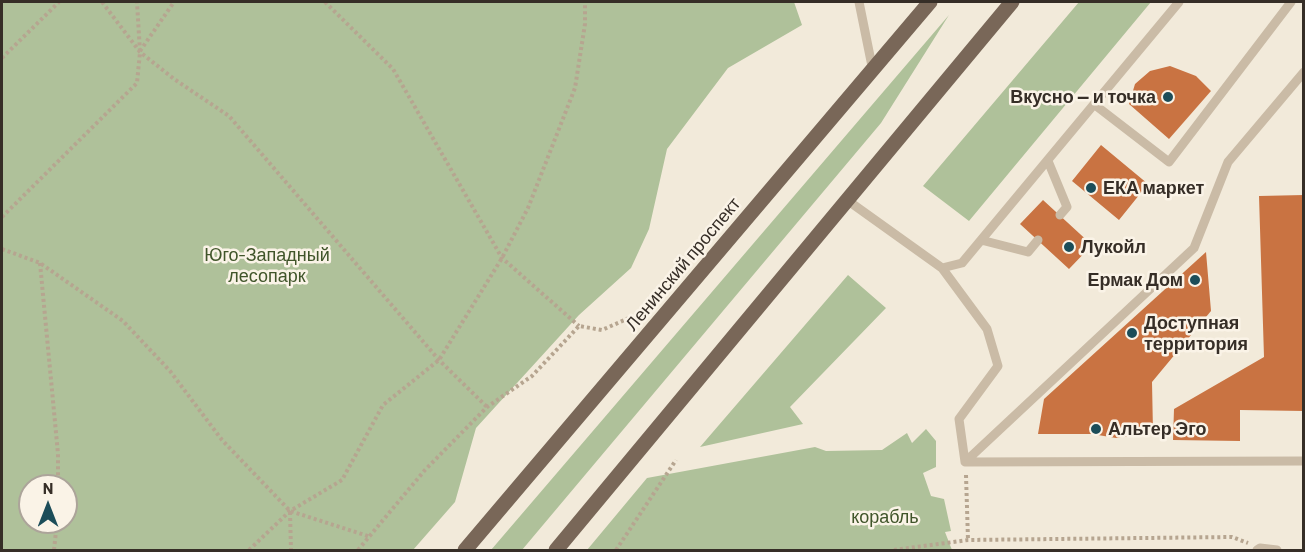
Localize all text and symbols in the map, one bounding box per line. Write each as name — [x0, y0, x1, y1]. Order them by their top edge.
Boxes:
place label: Вкусно — и точка — [1010, 86, 1156, 108]
marker: Вкусно — и точка — [1161, 90, 1175, 104]
place label: ЕКА маркет — [1103, 177, 1204, 199]
marker: ЕКА маркет — [1084, 181, 1098, 195]
street label: Ленинский проспект — [621, 193, 745, 335]
place label: Лукойл — [1081, 236, 1146, 258]
marker: Лукойл — [1062, 240, 1076, 254]
park label: Юго-Западный лесопарк — [204, 244, 330, 286]
place label: Ермак Дом — [1087, 269, 1183, 291]
marker: Ермак Дом — [1188, 273, 1202, 287]
place label: Доступная территория — [1144, 312, 1248, 354]
marker: Доступная территория — [1125, 326, 1139, 340]
place label: Альтер Эго — [1108, 418, 1206, 440]
marker: Альтер Эго — [1089, 422, 1103, 436]
north arrow — [18, 474, 78, 534]
text: N — [43, 478, 53, 497]
park label: корабль — [851, 506, 919, 528]

